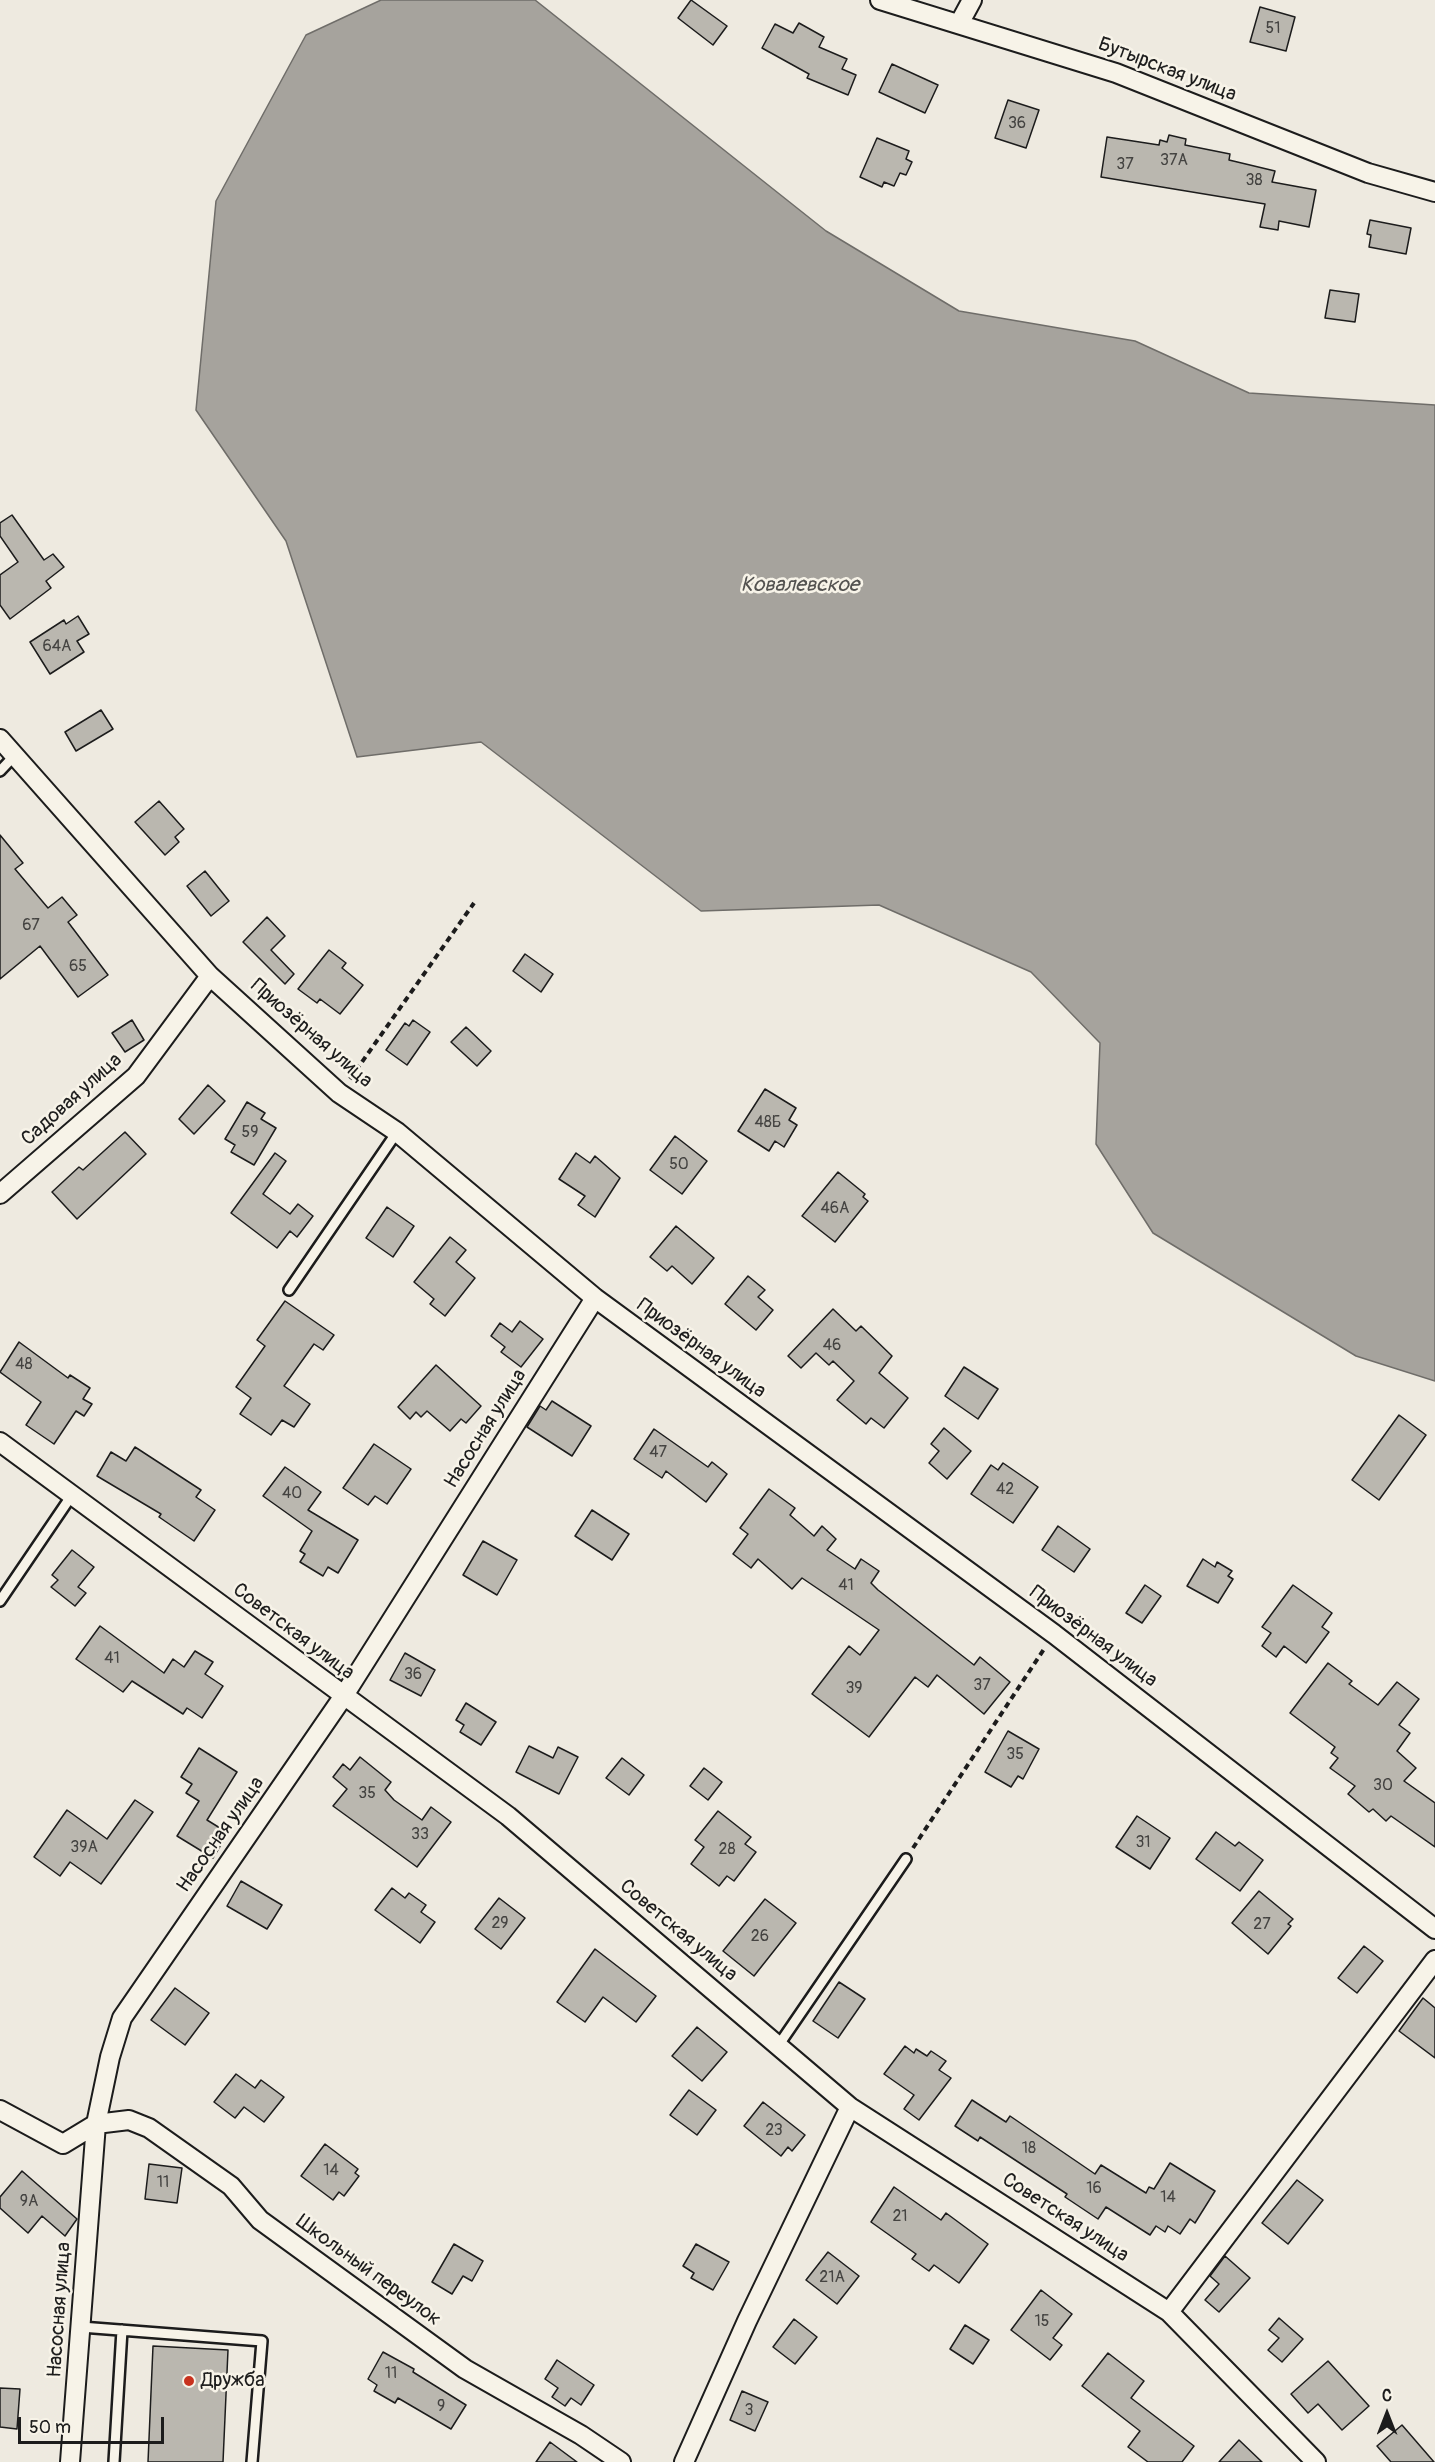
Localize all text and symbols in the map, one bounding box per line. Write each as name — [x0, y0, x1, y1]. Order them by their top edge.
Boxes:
house number: 51 — [1266, 19, 1280, 39]
street label: Бутырская улица — [1094, 33, 1240, 107]
house number: 36 — [1008, 114, 1026, 134]
house number: 37А — [1160, 151, 1188, 171]
house number: 37 — [1116, 155, 1134, 175]
house number: 38 — [1246, 171, 1262, 191]
water label: Ковалевское — [741, 573, 859, 599]
house number: 64А — [43, 637, 71, 657]
house number: 67 — [22, 916, 40, 936]
house number: 65 — [69, 957, 87, 977]
street label: Приозёрная улица — [245, 974, 377, 1094]
street label: Садовая улица — [17, 1049, 127, 1151]
house number: 48Б — [755, 1113, 781, 1133]
house number: 59 — [242, 1123, 258, 1143]
house number: 50 — [669, 1155, 689, 1175]
house number: 46А — [821, 1199, 849, 1219]
street label: Приозёрная улица — [632, 1294, 770, 1404]
house number: 46 — [823, 1336, 841, 1356]
house number: 48 — [15, 1355, 33, 1375]
street label: Насосная улица — [440, 1365, 532, 1493]
house number: 47 — [649, 1443, 667, 1463]
house number: 42 — [996, 1480, 1014, 1500]
house number: 40 — [282, 1484, 302, 1504]
house number: 41 — [838, 1576, 854, 1596]
street label: Советская улица — [227, 1578, 359, 1686]
street label: Приозёрная улица — [1024, 1581, 1162, 1693]
house number: 41 — [104, 1649, 120, 1669]
house number: 36 — [404, 1665, 422, 1685]
house number: 37 — [973, 1676, 991, 1696]
house number: 39 — [845, 1679, 863, 1699]
house number: 35 — [1006, 1745, 1024, 1765]
street label: Насосная улица — [172, 1772, 270, 1898]
house number: 30 — [1373, 1776, 1393, 1796]
house number: 35 — [358, 1784, 376, 1804]
house number: 33 — [411, 1825, 429, 1845]
house number: 31 — [1135, 1833, 1151, 1853]
house number: 39А — [70, 1838, 98, 1858]
house number: 28 — [718, 1840, 736, 1860]
street label: Советская улица — [614, 1875, 742, 1987]
house number: 29 — [491, 1914, 509, 1934]
house number: 27 — [1253, 1915, 1271, 1935]
house number: 26 — [751, 1927, 769, 1947]
house number: 23 — [765, 2121, 783, 2141]
house number: 18 — [1022, 2139, 1036, 2159]
house number: 14 — [323, 2161, 339, 2181]
street label: Советская улица — [997, 2168, 1133, 2268]
house number: 11 — [157, 2173, 169, 2193]
house number: 16 — [1086, 2179, 1102, 2199]
house number: 14 — [1160, 2188, 1176, 2208]
house number: 9А — [20, 2192, 38, 2212]
house number: 21 — [892, 2207, 908, 2227]
street label: Школьный переулок — [291, 2210, 445, 2332]
street label: Насосная улица — [43, 2241, 77, 2379]
house number: 21А — [819, 2268, 845, 2288]
house number: 15 — [1035, 2312, 1049, 2332]
house number: 11 — [385, 2364, 397, 2384]
place label: Дружба — [201, 2369, 265, 2393]
marker: Дружба — [182, 2374, 196, 2388]
north arrow — [1357, 2384, 1417, 2444]
text: С — [1382, 2386, 1392, 2406]
house number: 9 — [437, 2397, 445, 2417]
house number: 3 — [745, 2401, 753, 2421]
scale bar — [21, 2405, 166, 2443]
text: 50 m — [29, 2416, 71, 2439]

